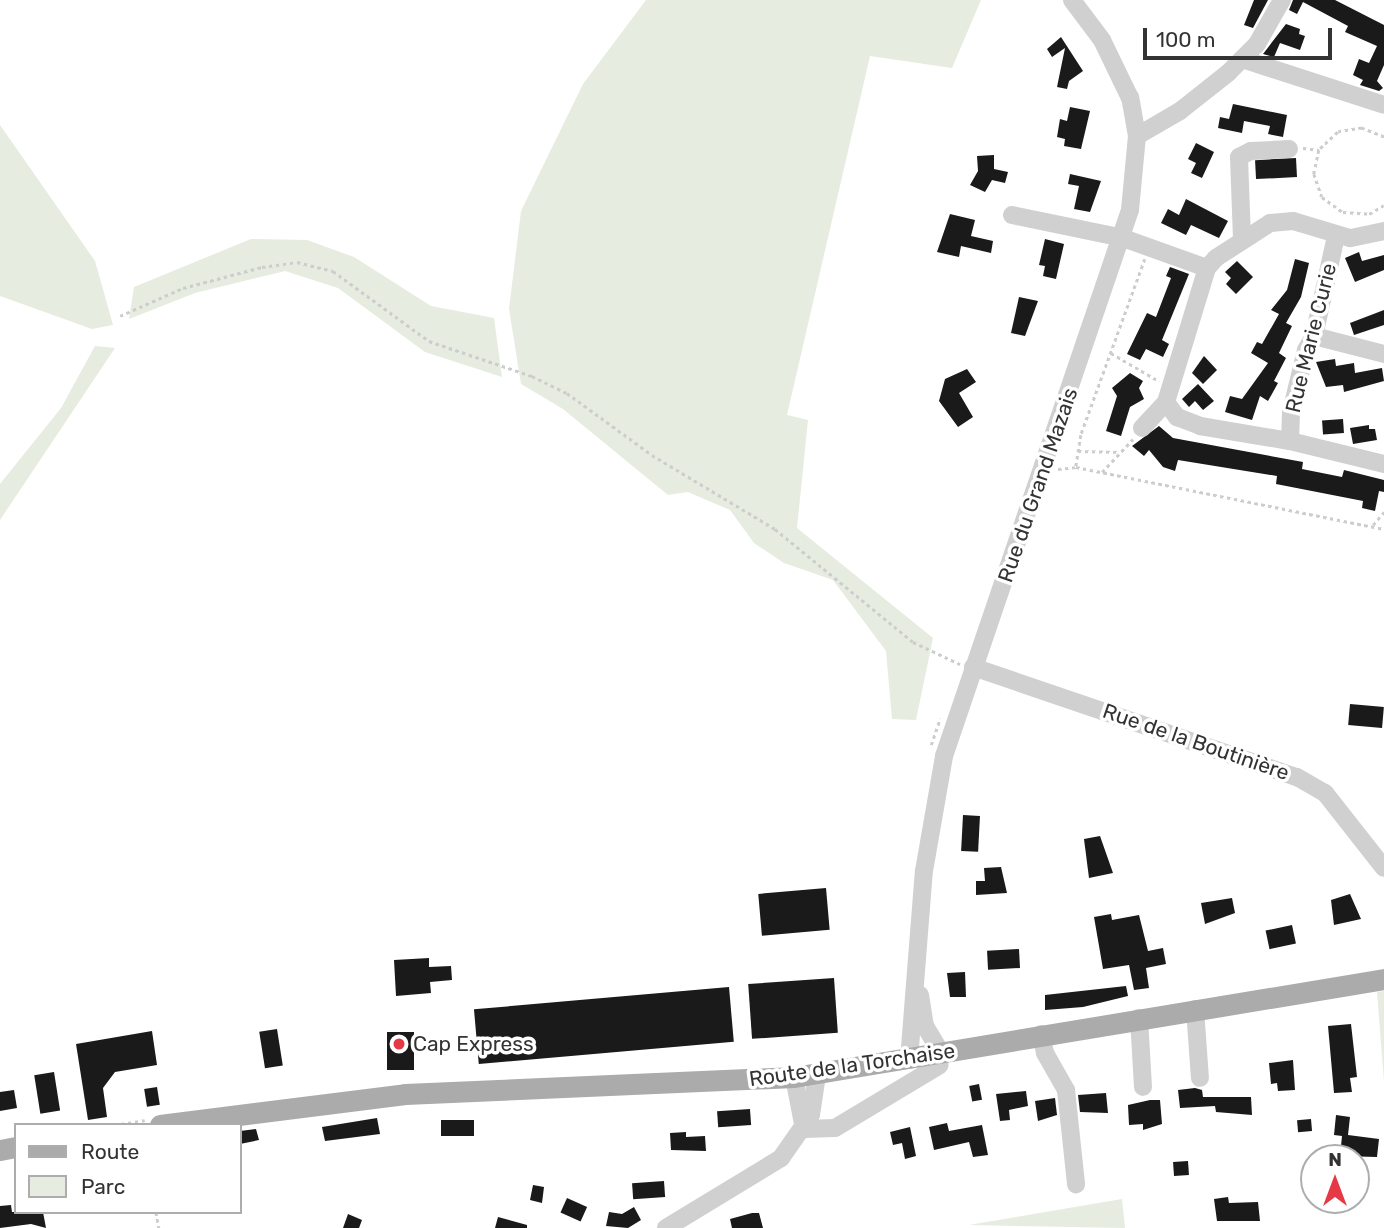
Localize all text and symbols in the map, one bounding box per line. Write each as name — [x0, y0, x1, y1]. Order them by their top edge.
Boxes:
scale bar — [1146, 14, 1335, 58]
text: 100 m — [1156, 27, 1215, 52]
street label: Rue Marie Curie — [1280, 261, 1342, 415]
street label: Rue du Grand Mazais — [993, 384, 1083, 586]
street label: Rue de la Boutinière — [1099, 698, 1293, 786]
place label: Cap Express — [413, 1031, 534, 1057]
marker: Cap Express — [391, 1036, 407, 1052]
street label: Route de la Torchaise — [747, 1038, 957, 1092]
legend — [14, 1123, 242, 1214]
text: Route — [81, 1139, 139, 1164]
north arrow — [1300, 1144, 1370, 1214]
text: N — [1328, 1148, 1342, 1171]
text: Parc — [81, 1174, 125, 1199]

